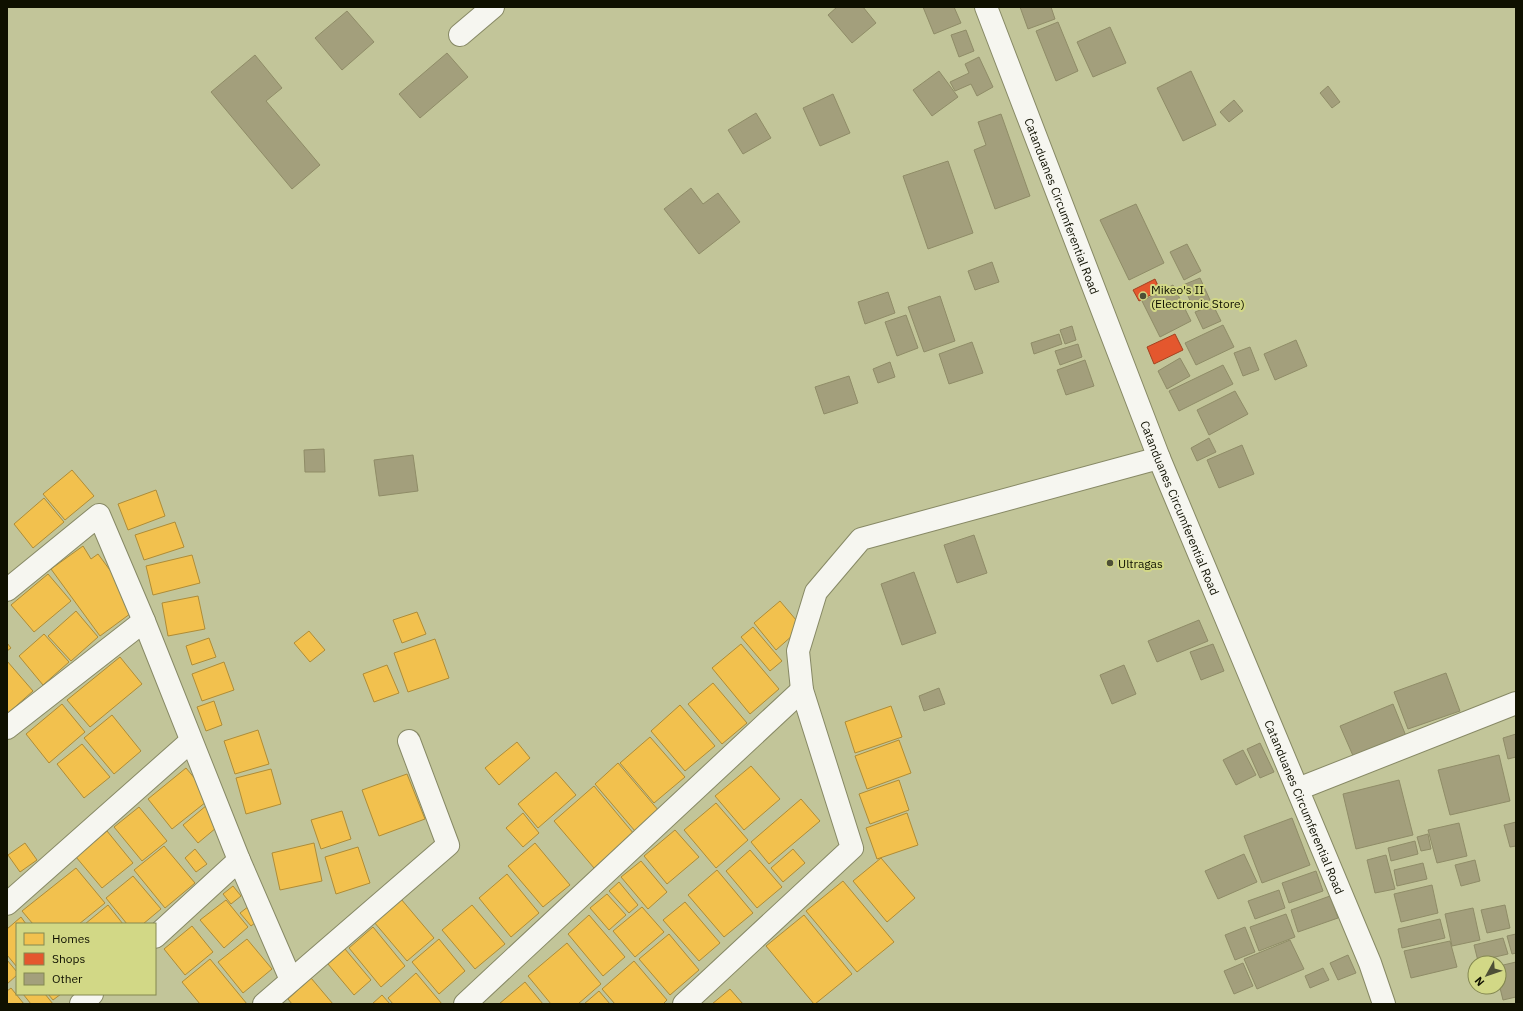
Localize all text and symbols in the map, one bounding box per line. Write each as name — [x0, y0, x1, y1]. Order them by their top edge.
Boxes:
street label: Catanduanes Circumferential Road — [1022, 116, 1103, 296]
place label: Mikeo's II (Electronic Store) — [1151, 282, 1245, 311]
marker: Mikeo's II (Electronic Store) — [1138, 291, 1148, 301]
street label: Catanduanes Circumferential Road — [1138, 418, 1223, 597]
place label: Ultragas — [1118, 556, 1163, 571]
marker: Ultragas — [1105, 558, 1115, 568]
street label: Catanduanes Circumferential Road — [1262, 717, 1348, 896]
legend — [16, 923, 156, 995]
text: Homes — [52, 931, 90, 946]
text: Shops — [52, 951, 85, 966]
north arrow — [1467, 955, 1507, 995]
text: Other — [52, 971, 83, 986]
text: N — [1471, 974, 1487, 989]

